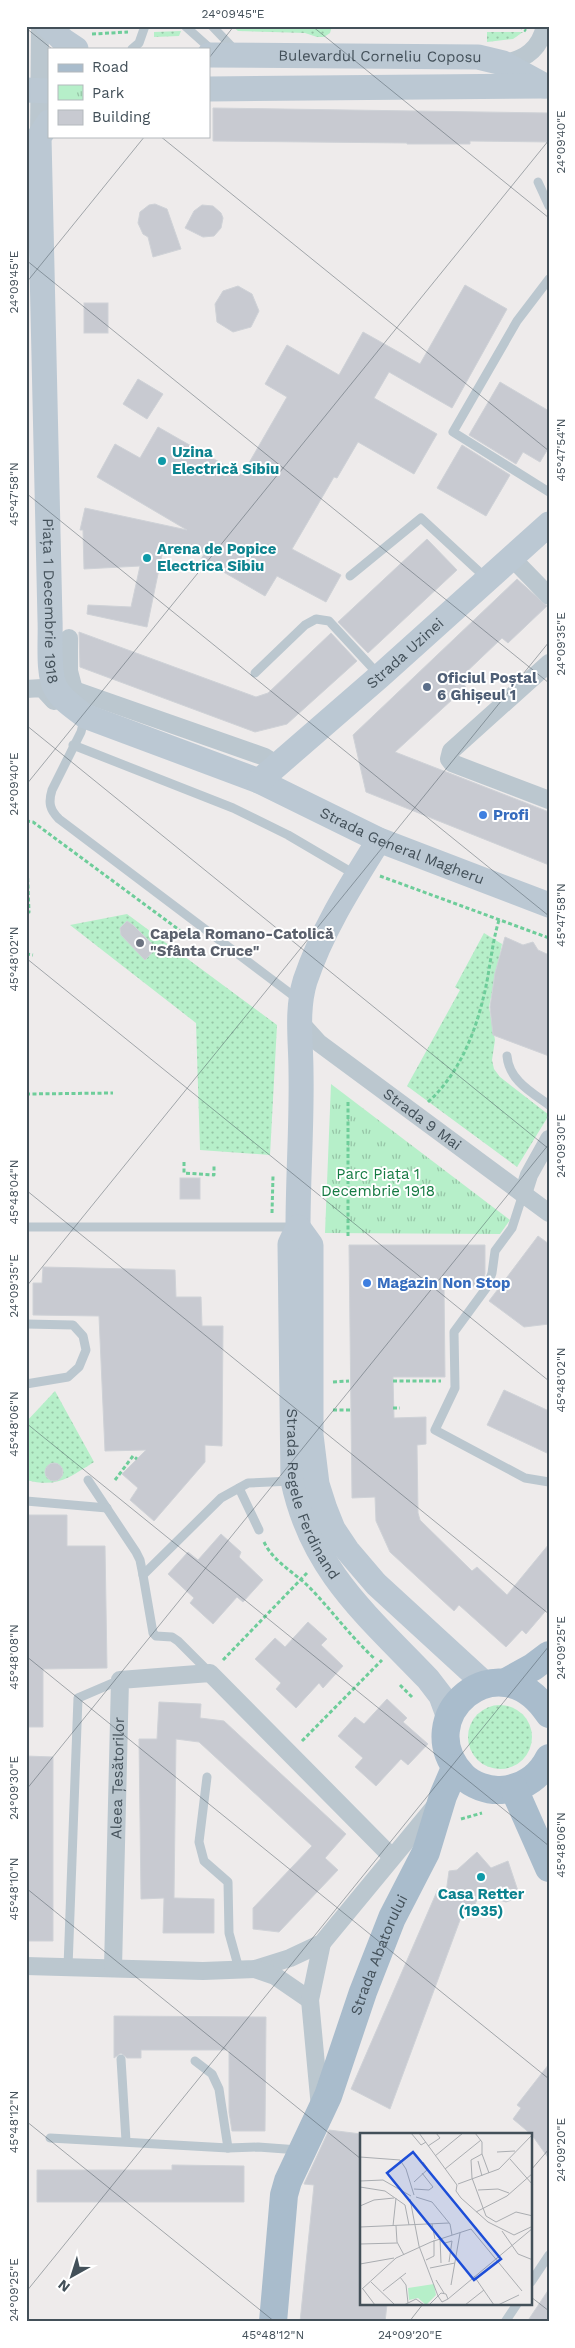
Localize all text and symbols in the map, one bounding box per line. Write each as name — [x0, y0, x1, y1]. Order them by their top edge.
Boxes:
text: 24°09'45"E — [202, 7, 265, 21]
street label: Bulevardul Corneliu Coposu — [278, 47, 482, 66]
legend — [48, 48, 210, 138]
text: Road — [92, 58, 129, 76]
text: Park — [92, 84, 125, 102]
text: Building — [92, 108, 150, 126]
text: 24°09'40"E — [554, 110, 568, 174]
text: 24°09'45"E — [7, 250, 21, 313]
text: 45°47'54"N — [554, 418, 568, 482]
place label: Uzina Electrică Sibiu — [172, 443, 279, 478]
marker: Uzina Electrică Sibiu — [156, 455, 168, 467]
text: 45°47'58"N — [7, 462, 21, 526]
street label: Piața 1 Decembrie 1918 — [39, 518, 62, 686]
place label: Arena de Popice Electrica Sibiu — [157, 540, 277, 575]
marker: Arena de Popice Electrica Sibiu — [141, 552, 153, 564]
text: 24°09'35"E — [554, 612, 568, 676]
street label: Strada Uzinei — [363, 614, 447, 693]
place label: Oficiul Poștal 6 Ghișeul 1 — [437, 669, 537, 704]
marker: Oficiul Poștal 6 Ghișeul 1 — [421, 681, 433, 693]
text: 24°09'40"E — [7, 752, 21, 816]
street label: Strada General Magheru — [317, 803, 487, 888]
place label: Profi — [493, 806, 529, 824]
marker: Profi — [477, 809, 489, 821]
text: 45°47'58"N — [554, 883, 568, 947]
place label: Capela Romano-Catolică "Sfânta Cruce" — [150, 925, 334, 960]
text: 45°48'02"N — [7, 926, 21, 992]
marker: Capela Romano-Catolică "Sfânta Cruce" — [134, 937, 146, 949]
street label: Strada 9 Mai — [380, 1084, 465, 1154]
text: 24°09'30"E — [554, 1114, 568, 1178]
text: 45°48'04"N — [7, 1160, 21, 1224]
park label: Parc Piața 1 Decembrie 1918 — [321, 1165, 435, 1200]
text: 24°09'35"E — [7, 1254, 21, 1318]
place label: Magazin Non Stop — [377, 1274, 510, 1292]
marker: Magazin Non Stop — [361, 1277, 373, 1289]
text: 45°48'02"N — [554, 1347, 568, 1413]
text: 45°48'06"N — [7, 1391, 21, 1457]
street label: Strada Regele Ferdinand — [283, 1408, 343, 1583]
text: 24°09'25"E — [554, 1616, 568, 1680]
text: 45°48'08"N — [7, 1624, 21, 1690]
street label: Aleea Țesătorilor — [107, 1717, 128, 1839]
text: 24°09'30"E — [7, 1756, 21, 1820]
text: 45°48'06"N — [554, 1812, 568, 1878]
text: 45°48'10"N — [7, 1858, 21, 1920]
marker: Casa Retter (1935) — [475, 1871, 487, 1883]
place label: Casa Retter (1935) — [438, 1885, 525, 1920]
street label: Strada Abatorului — [347, 1892, 411, 2018]
text: 45°48'12"N — [7, 2091, 21, 2153]
text: 24°09'20"E — [554, 2118, 568, 2182]
inset map — [360, 2133, 532, 2306]
north arrow — [48, 2250, 98, 2300]
text: 24°09'25"E — [7, 2258, 21, 2322]
text: N — [55, 2277, 73, 2296]
text: 45°48'12"N — [242, 2328, 304, 2342]
text: 24°09'20"E — [378, 2328, 442, 2342]

